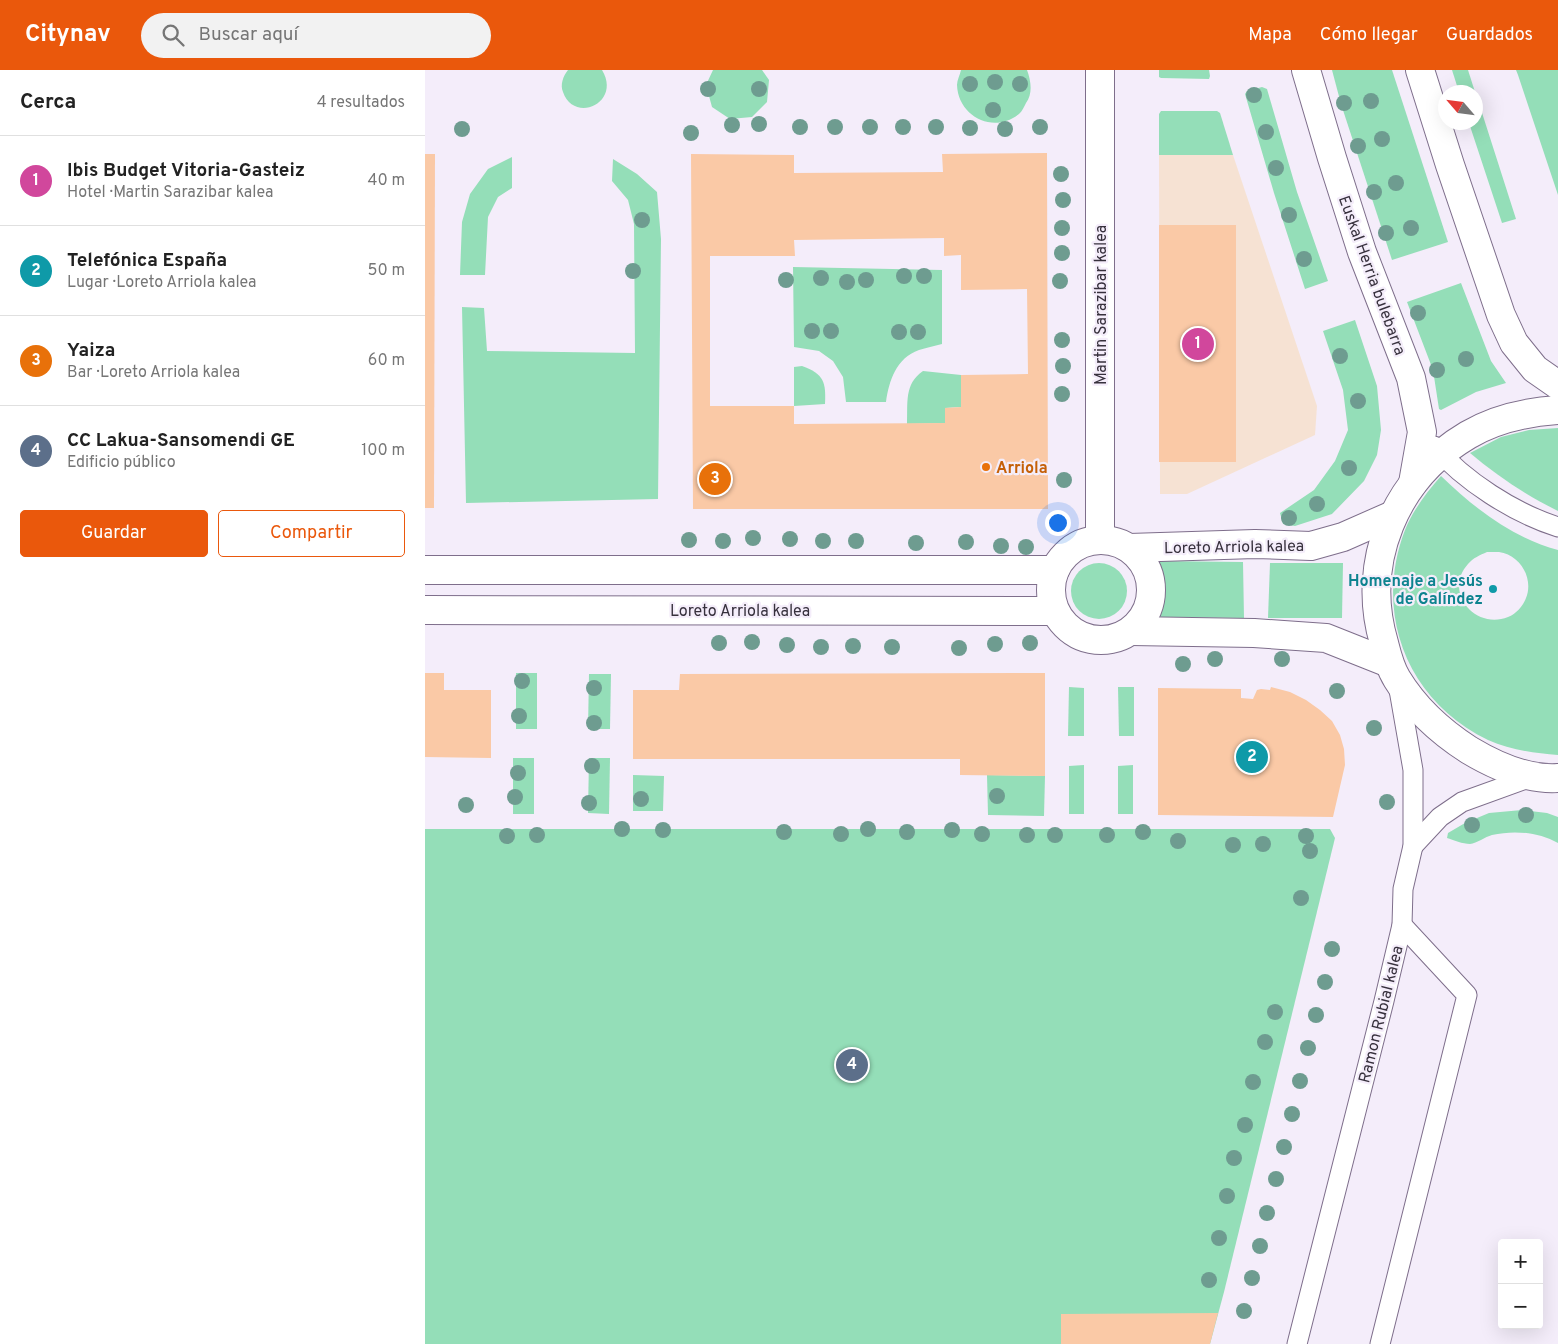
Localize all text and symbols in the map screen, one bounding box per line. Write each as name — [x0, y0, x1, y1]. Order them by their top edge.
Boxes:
search box — [141, 13, 491, 58]
text: Citynav — [25, 20, 111, 50]
icon: search — [159, 21, 187, 49]
text: Buscar aquí — [199, 23, 298, 47]
text: Mapa — [1248, 24, 1292, 47]
text: Cómo llegar — [1320, 24, 1418, 47]
text: Guardados — [1446, 24, 1533, 47]
north arrow — [1438, 85, 1483, 130]
text: Cerca — [20, 89, 76, 116]
text: 4 resultados — [317, 93, 405, 113]
text: Ibis Budget Vitoria-Gasteiz — [67, 159, 305, 183]
text: 1 — [33, 171, 39, 191]
text: 40 m — [367, 171, 405, 191]
text: Hotel · Martin Sarazibar kalea — [67, 183, 273, 203]
street label: Euskal Herria bulebarra — [1333, 193, 1409, 358]
street label: Martin Sarazibar kalea — [1092, 225, 1112, 385]
text: Telefónica España — [67, 249, 227, 273]
text: 2 — [31, 261, 41, 281]
text: 50 m — [368, 261, 405, 281]
text: Lugar · Loreto Arriola kalea — [67, 273, 257, 293]
pin: 1 — [1182, 325, 1214, 363]
text: Yaiza — [67, 339, 115, 363]
text: 3 — [31, 351, 41, 371]
text: 60 m — [368, 351, 405, 371]
text: Bar · Loreto Arriola kalea — [67, 363, 240, 383]
text: CC Lakua-Sansomendi GE — [67, 429, 295, 453]
text: 4 — [31, 441, 41, 461]
text: 100 m — [361, 441, 405, 461]
text: Edificio público — [67, 453, 176, 473]
place label: Arriola — [996, 459, 1048, 479]
pin: 3 — [699, 460, 731, 498]
marker: Arriola — [980, 461, 992, 473]
button: Guardar — [20, 510, 208, 557]
button: Compartir — [218, 510, 405, 557]
your location — [1045, 510, 1071, 536]
street label: Loreto Arriola kalea — [1164, 537, 1304, 559]
place label: Homenaje a Jesús de Galíndez — [1348, 572, 1483, 610]
marker: Homenaje a Jesús de Galíndez — [1487, 583, 1499, 595]
street label: Loreto Arriola kalea — [670, 602, 810, 622]
pin: 2 — [1236, 738, 1268, 776]
street label: Ramon Rubial kalea — [1355, 944, 1409, 1085]
pin: 4 — [836, 1046, 868, 1084]
map controls — [1498, 1239, 1543, 1329]
button: + — [1498, 1239, 1543, 1284]
button: − — [1498, 1284, 1543, 1329]

